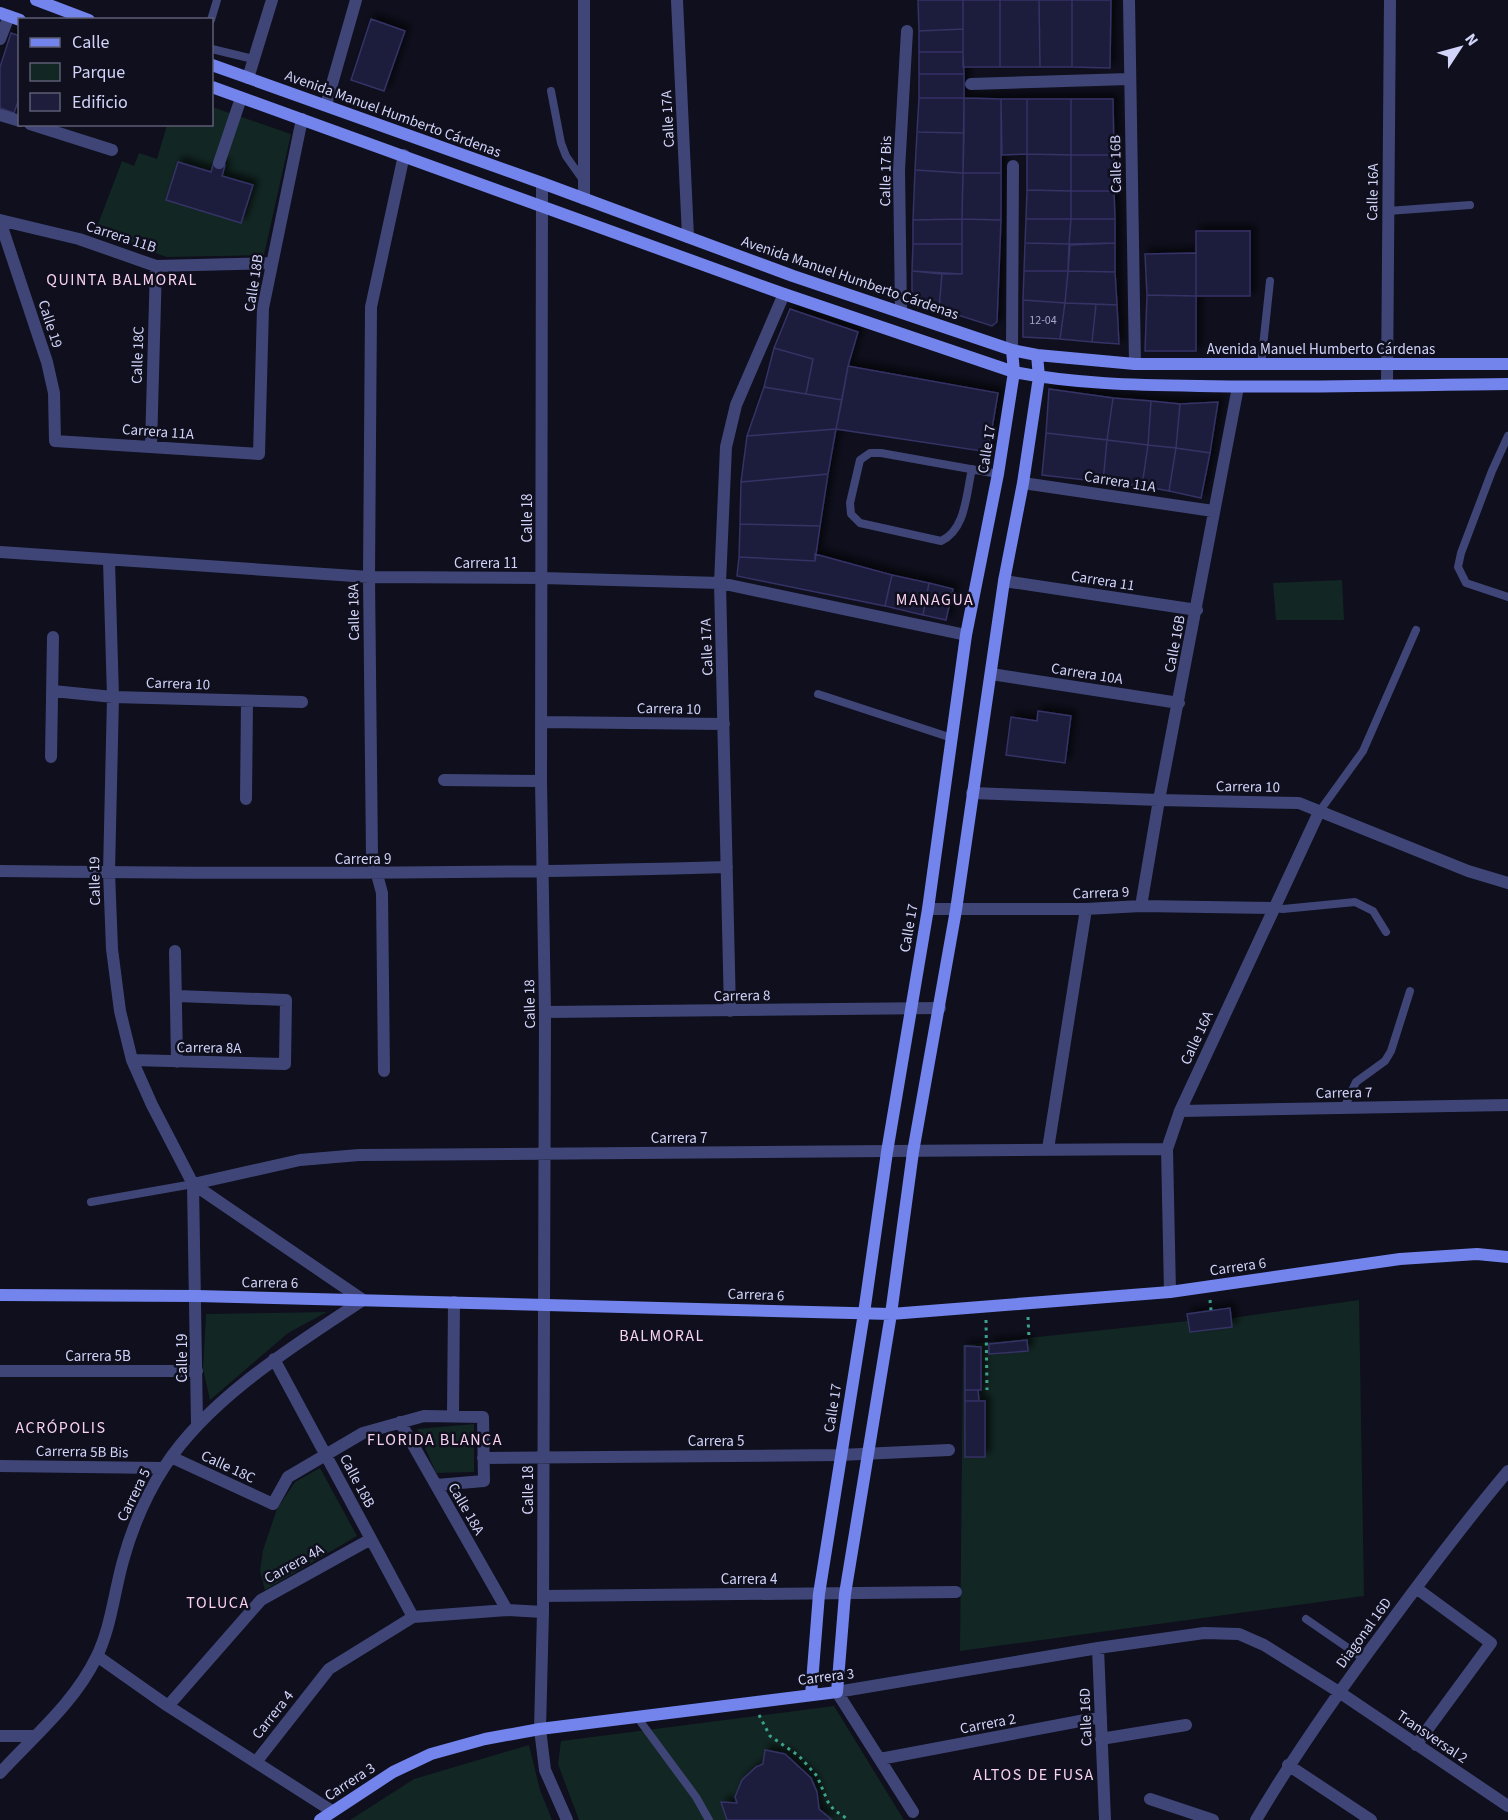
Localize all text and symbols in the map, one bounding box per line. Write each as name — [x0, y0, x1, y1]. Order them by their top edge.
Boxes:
legend — [18, 18, 213, 126]
north arrow — [1430, 18, 1490, 78]
text: N — [1459, 29, 1483, 51]
text: Calle — [72, 30, 110, 55]
text: Parque — [72, 60, 125, 85]
street label: Avenida Manuel Humberto Cárdenas — [282, 65, 504, 163]
street label: Calle 17A — [656, 89, 680, 148]
text: Edificio — [72, 90, 128, 115]
street label: Calle 17 Bis — [875, 135, 897, 207]
street label: Calle 16B — [1105, 135, 1127, 193]
street label: Calle 16A — [1362, 162, 1384, 221]
street label: Carrera 11B — [83, 216, 159, 258]
street label: Avenida Manuel Humberto Cárdenas — [739, 231, 961, 325]
street label: Calle 18B — [239, 253, 269, 313]
district label: QUINTA BALMORAL — [46, 269, 198, 291]
street label: Calle 19 — [32, 297, 68, 351]
house number: 12-04 — [1029, 312, 1057, 329]
street label: Calle 18C — [126, 325, 150, 384]
street label: Avenida Manuel Humberto Cárdenas — [1207, 339, 1435, 360]
street label: Carrera 11A — [121, 419, 196, 445]
street label: Calle 17 — [973, 423, 1001, 475]
street label: Carrera 11A — [1083, 466, 1158, 498]
street label: Calle 18 — [517, 493, 538, 543]
street label: Carrera 11 — [454, 553, 518, 574]
street label: Carrera 11 — [1070, 566, 1136, 596]
street label: Calle 18A — [343, 582, 365, 641]
district label: MANAGUA — [896, 589, 974, 611]
street label: Calle 16B — [1159, 613, 1191, 674]
street label: Calle 17A — [695, 617, 718, 676]
street label: Carrera 10A — [1050, 658, 1125, 690]
street label: Carrera 10 — [146, 672, 210, 696]
street label: Carrera 10 — [637, 698, 701, 720]
street label: Carrera 10 — [1216, 776, 1280, 798]
street label: Carrera 9 — [335, 849, 391, 870]
street label: Calle 19 — [84, 856, 106, 906]
street label: Carrera 9 — [1072, 882, 1130, 904]
street label: Calle 17 — [894, 902, 924, 954]
street label: Calle 18 — [519, 979, 541, 1029]
street label: Carrera 8 — [713, 985, 771, 1007]
street label: Calle 16A — [1175, 1007, 1219, 1068]
street label: Carrera 8A — [176, 1037, 242, 1059]
street label: Carrera 7 — [1315, 1082, 1373, 1104]
street label: Carrera 7 — [651, 1128, 707, 1149]
street label: Carrera 6 — [1208, 1253, 1268, 1281]
street label: Carrera 6 — [241, 1272, 299, 1294]
street label: Carrera 6 — [727, 1284, 785, 1306]
district label: BALMORAL — [619, 1325, 705, 1347]
street label: Calle 19 — [172, 1333, 193, 1383]
street label: Carrera 5B — [65, 1346, 131, 1367]
street label: Calle 17 — [819, 1382, 847, 1434]
district label: ACRÓPOLIS — [15, 1417, 107, 1439]
district label: FLORIDA BLANCA — [367, 1429, 503, 1451]
street label: Carrera 5 — [688, 1431, 744, 1452]
street label: Carrerra 5B Bis — [36, 1441, 128, 1463]
street label: Calle 18C — [197, 1445, 259, 1489]
street label: Calle 18B — [334, 1450, 380, 1512]
street label: Carrera 5 — [112, 1465, 156, 1525]
street label: Calle 18 — [518, 1465, 539, 1515]
street label: Calle 18A — [443, 1479, 490, 1540]
street label: Carrera 4A — [261, 1539, 328, 1589]
street label: Carrera 4 — [721, 1569, 778, 1590]
district label: TOLUCA — [186, 1592, 250, 1614]
street label: Diagonal 16D — [1331, 1593, 1397, 1673]
street label: Carrera 3 — [797, 1663, 855, 1691]
street label: Carrera 4 — [247, 1686, 299, 1744]
street label: Calle 16D — [1074, 1687, 1098, 1747]
street label: Transversal 2 — [1392, 1705, 1472, 1769]
street label: Carrera 2 — [958, 1708, 1018, 1740]
street label: Carrera 3 — [321, 1758, 379, 1806]
district label: ALTOS DE FUSA — [973, 1764, 1095, 1786]

